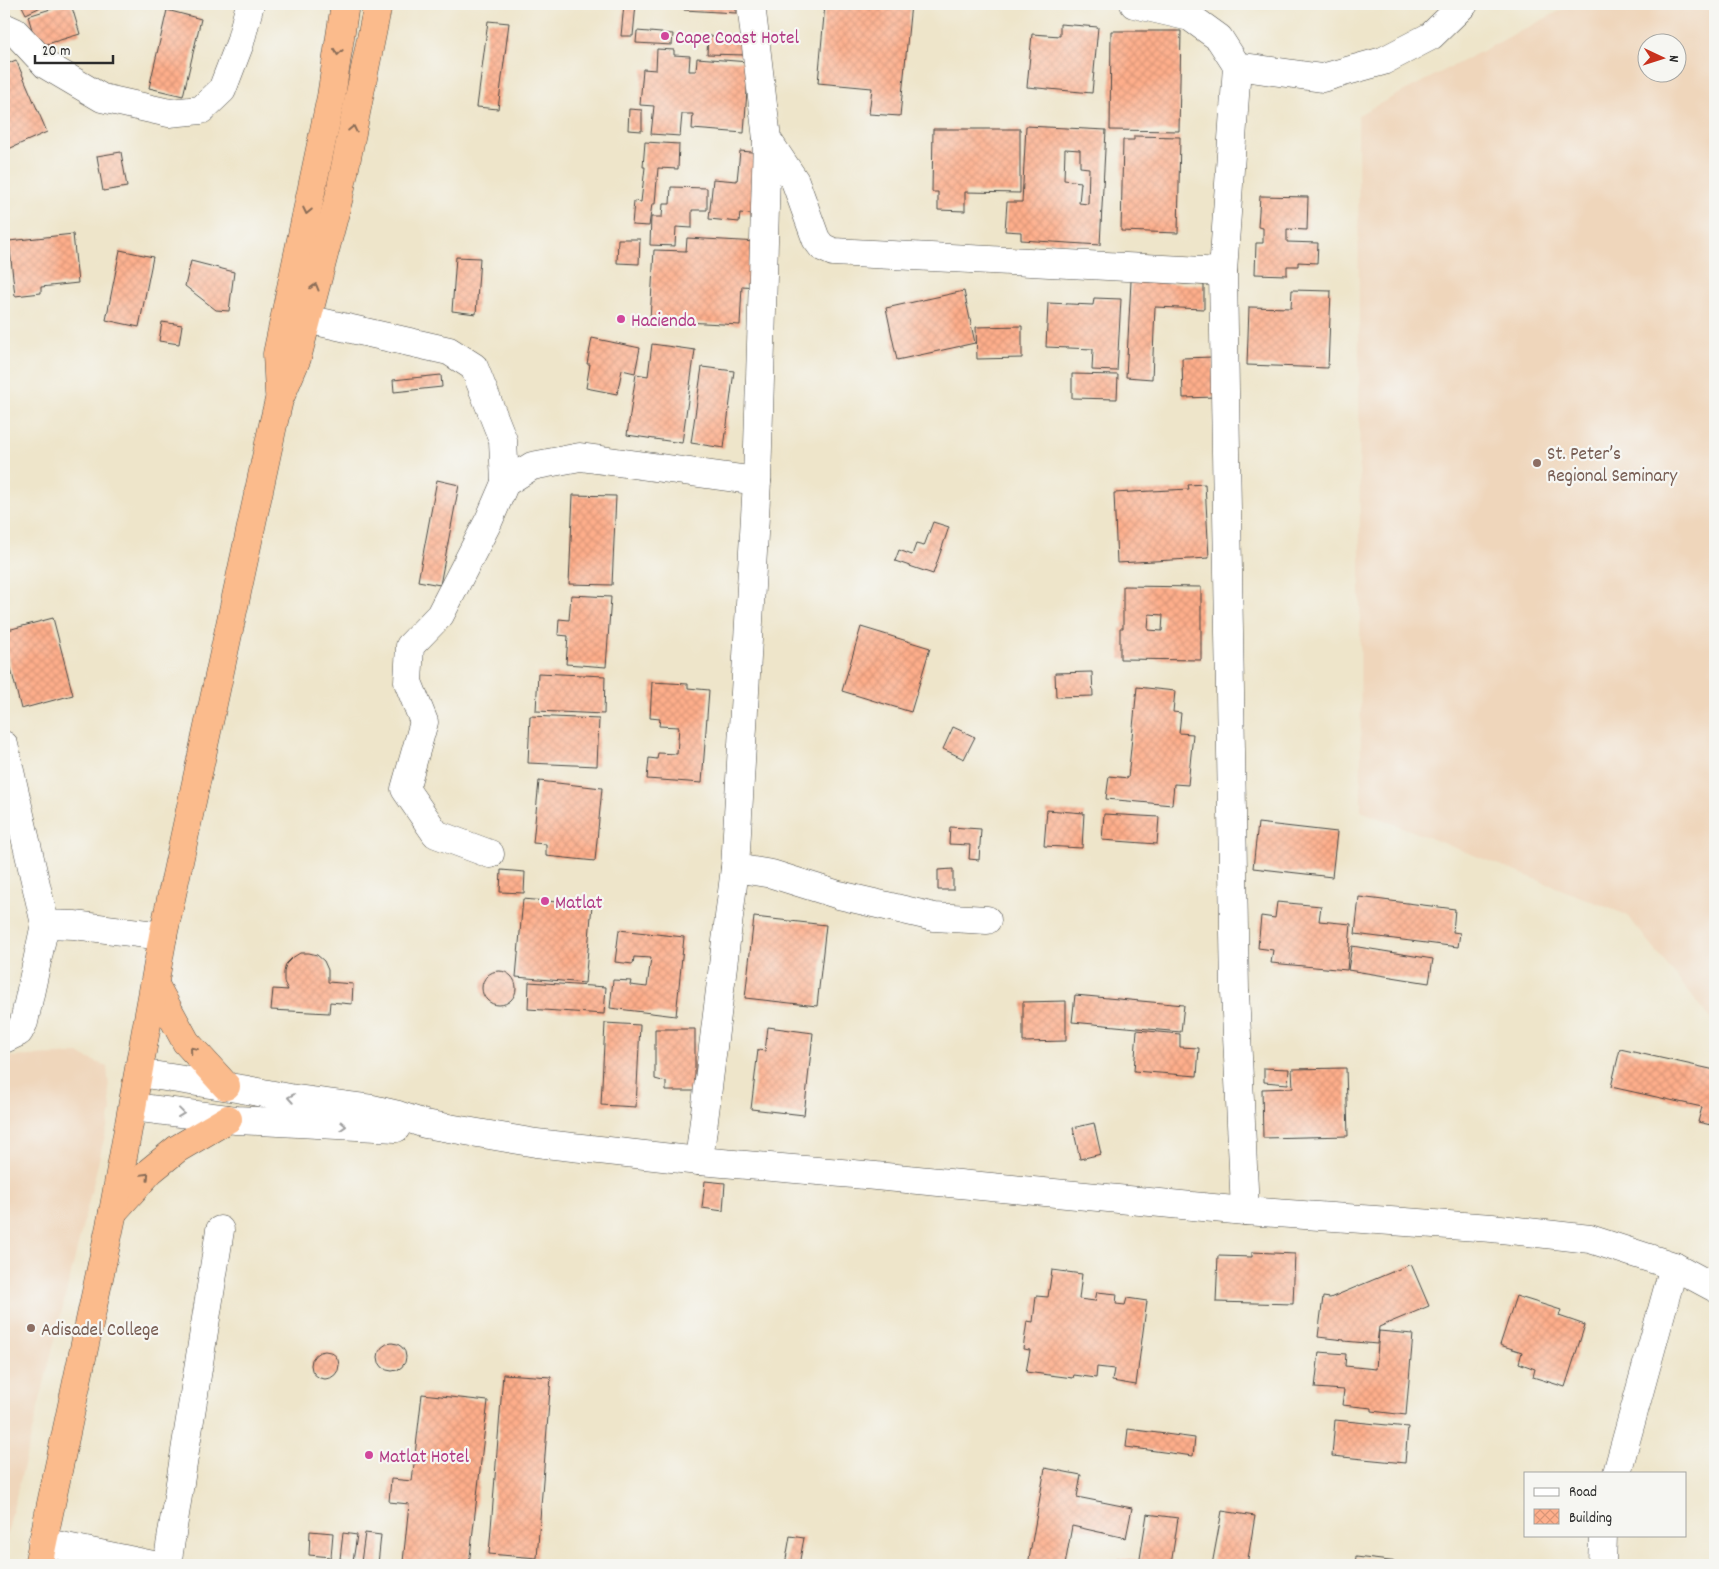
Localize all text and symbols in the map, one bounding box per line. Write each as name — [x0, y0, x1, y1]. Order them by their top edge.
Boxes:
place label: Cape Coast Hotel — [675, 26, 799, 53]
marker: Cape Coast Hotel — [659, 30, 671, 42]
scale bar — [35, 32, 112, 64]
north arrow — [1636, 32, 1686, 82]
text: 20 m — [42, 41, 70, 63]
one-way arrow — [333, 48, 343, 56]
text: N — [1663, 55, 1683, 63]
one-way arrow — [347, 124, 358, 133]
one-way arrow — [302, 207, 313, 216]
one-way arrow — [310, 283, 320, 291]
place label: Hacienda — [631, 309, 697, 336]
marker: Hacienda — [615, 313, 627, 325]
place label: St. Peter’s Regional Seminary — [1547, 442, 1677, 491]
marker: St. Peter’s Regional Seminary — [1531, 457, 1543, 469]
place label: Matlat — [555, 891, 603, 918]
marker: Matlat — [539, 895, 551, 907]
one-way arrow — [189, 1047, 198, 1056]
one-way arrow — [287, 1094, 296, 1104]
one-way arrow — [177, 1107, 185, 1118]
one-way arrow — [339, 1120, 347, 1131]
one-way arrow — [140, 1173, 149, 1182]
place label: Adisadel College — [41, 1318, 159, 1345]
marker: Adisadel College — [25, 1322, 37, 1334]
place label: Matlat Hotel — [379, 1445, 469, 1472]
marker: Matlat Hotel — [363, 1449, 375, 1461]
legend — [1524, 1472, 1686, 1536]
text: Road — [1569, 1482, 1597, 1504]
text: Building — [1569, 1508, 1612, 1530]

